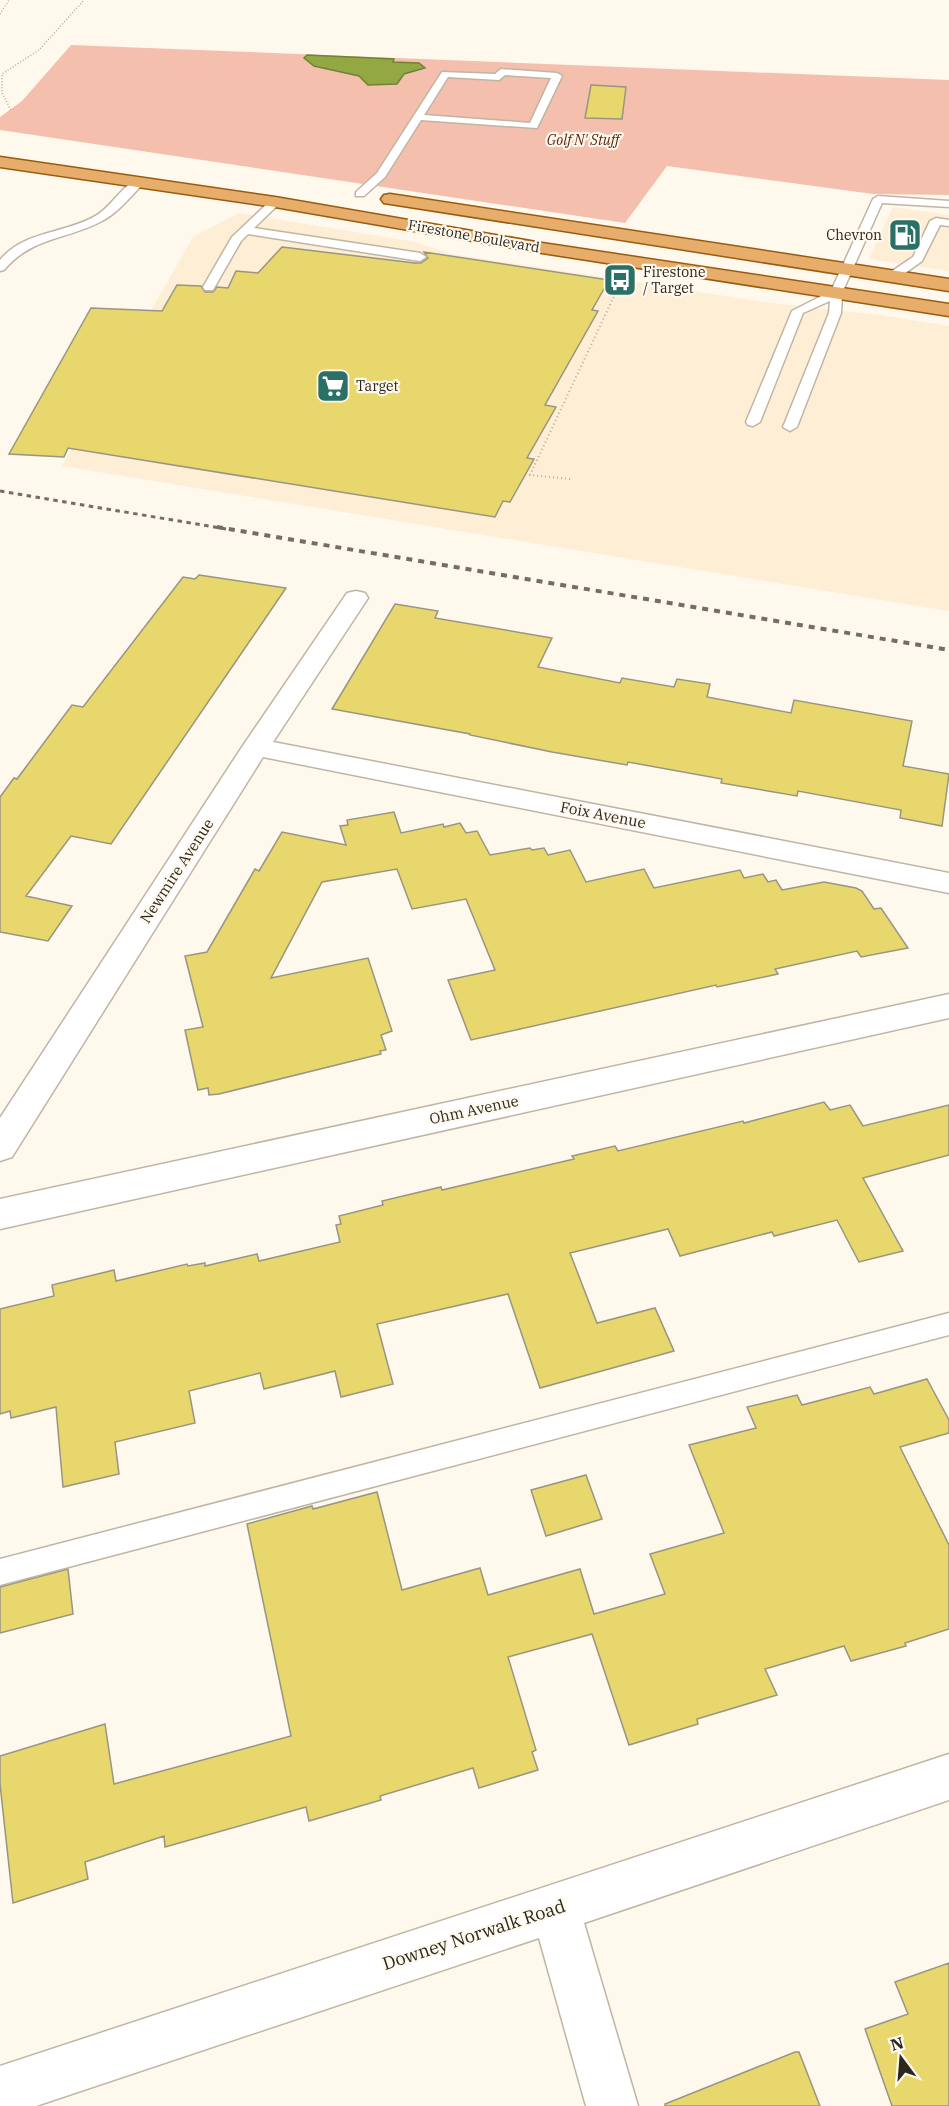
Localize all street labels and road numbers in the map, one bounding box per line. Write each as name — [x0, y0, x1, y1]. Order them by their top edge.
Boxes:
street label: Firestone Boulevard — [407, 216, 542, 257]
street label: Foix Avenue — [559, 797, 647, 832]
street label: Newmire Avenue — [136, 815, 218, 927]
street label: Ohm Avenue — [428, 1091, 520, 1128]
street label: Downey Norwalk Road — [380, 1894, 568, 1975]

